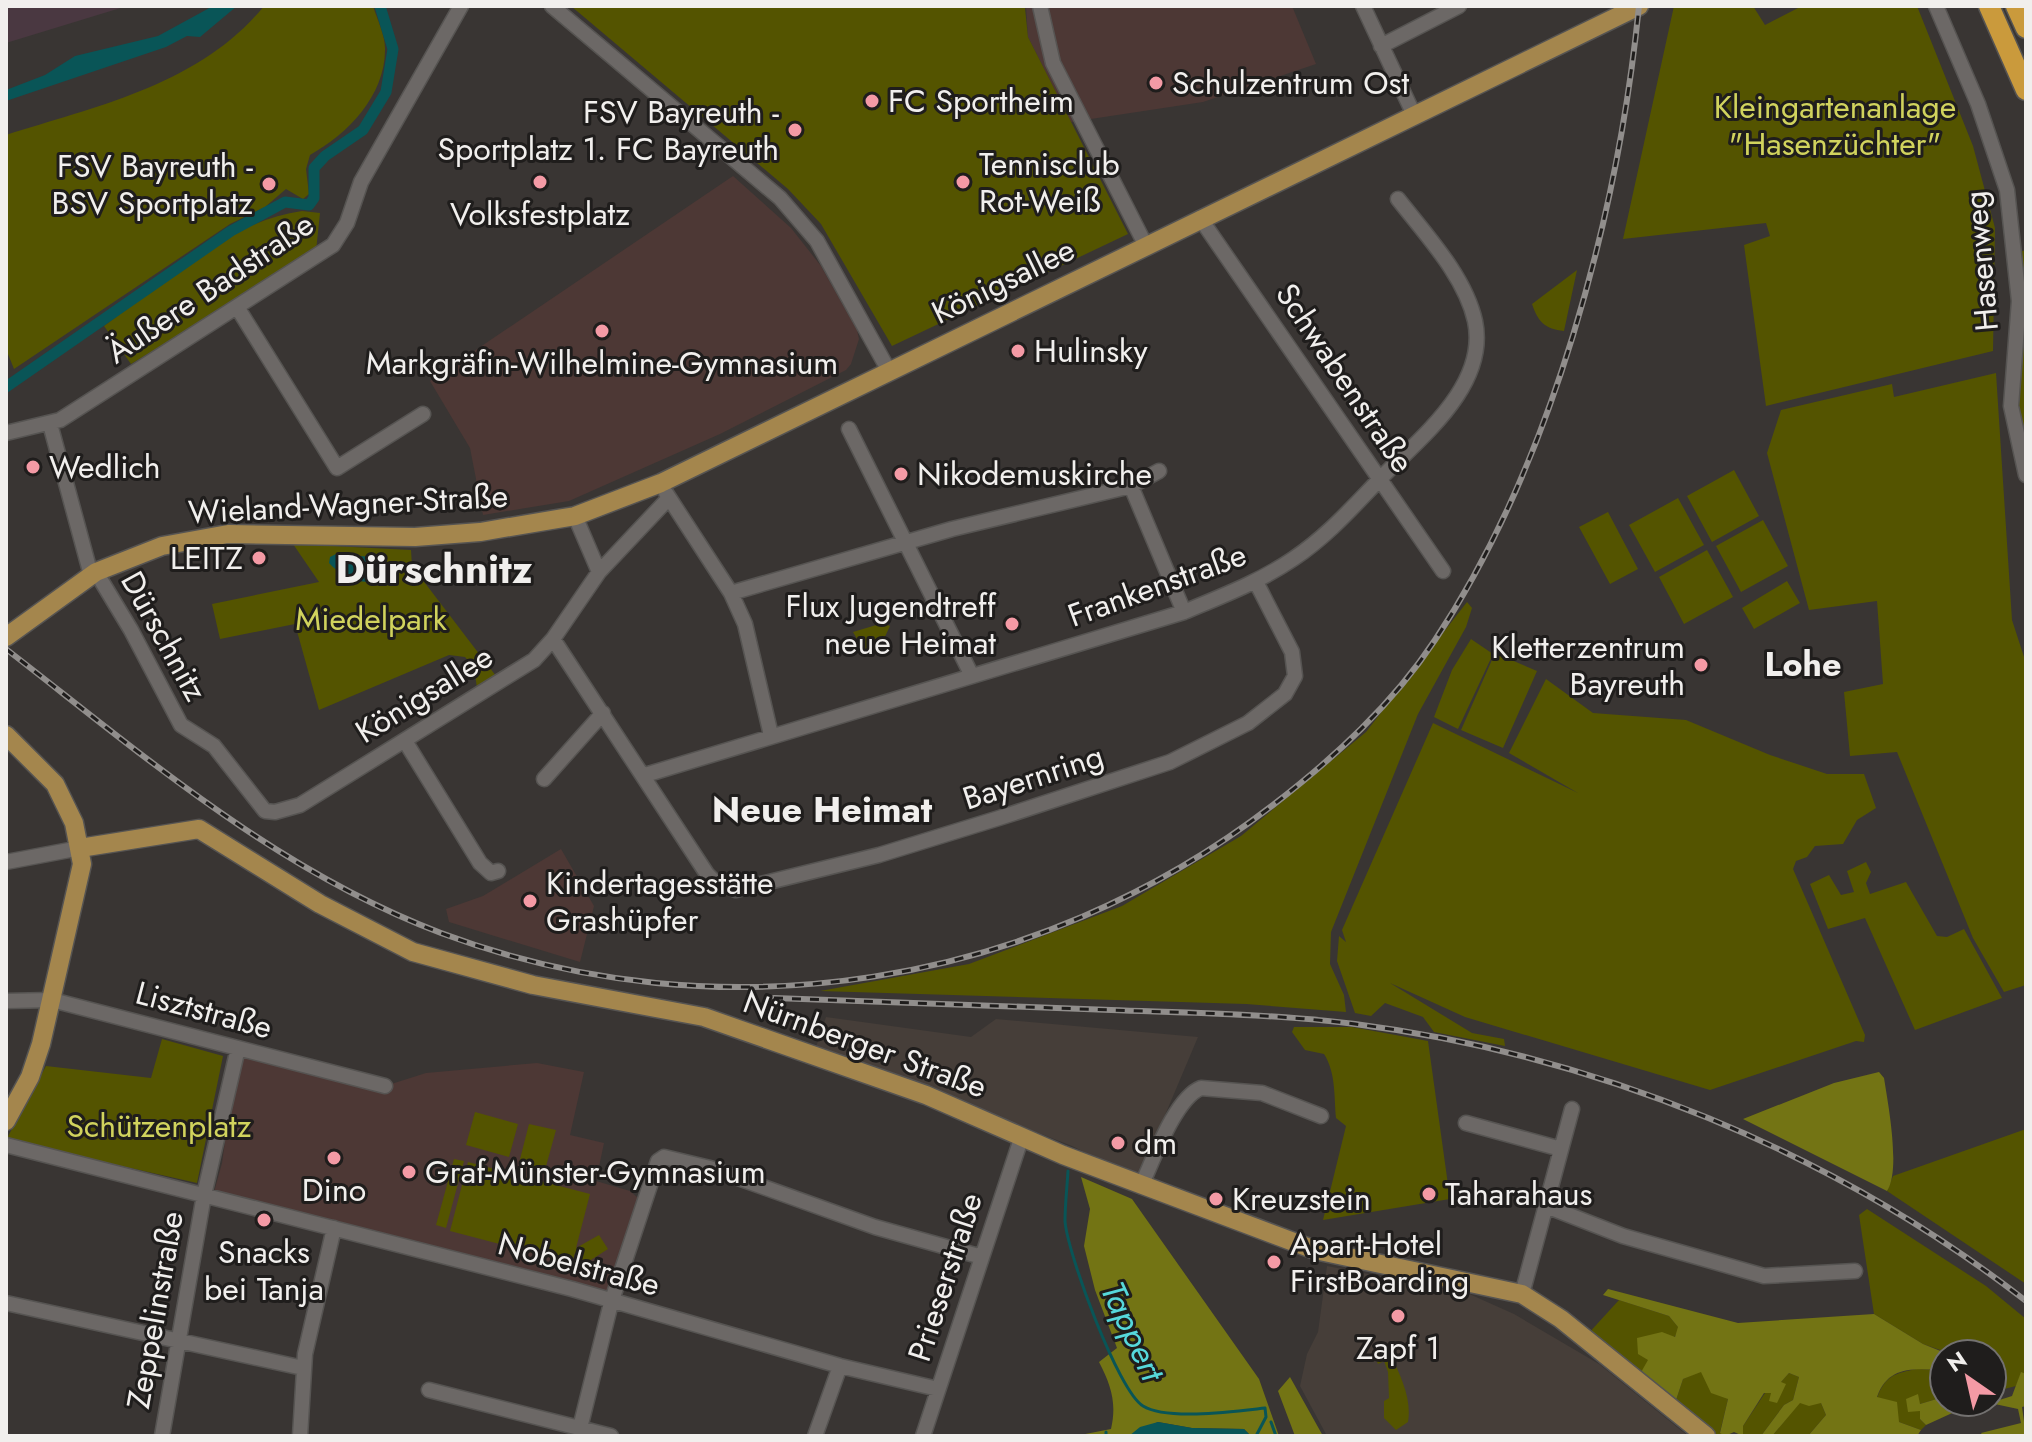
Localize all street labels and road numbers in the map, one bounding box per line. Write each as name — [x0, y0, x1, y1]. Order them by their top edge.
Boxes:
street label: Hasenweg — [1952, 189, 2010, 333]
street label: Äußere Badstraße — [97, 201, 323, 375]
street label: Königsallee — [924, 227, 1082, 335]
street label: Schwabenstraße — [1265, 274, 1425, 482]
street label: Wieland-Wagner-Straße — [187, 473, 509, 535]
street label: Frankenstraße — [1061, 531, 1253, 639]
street label: Dürschnitz — [109, 563, 219, 710]
street label: Königsallee — [347, 634, 501, 754]
street label: Bayernring — [957, 733, 1109, 821]
street label: Lisztstraße — [131, 970, 277, 1050]
street label: Nürnberger Straße — [737, 979, 993, 1109]
street label: Prieserstraße — [896, 1187, 994, 1367]
street label: Zeppelinstraße — [115, 1208, 195, 1412]
street label: Nobelstraße — [493, 1220, 665, 1308]

